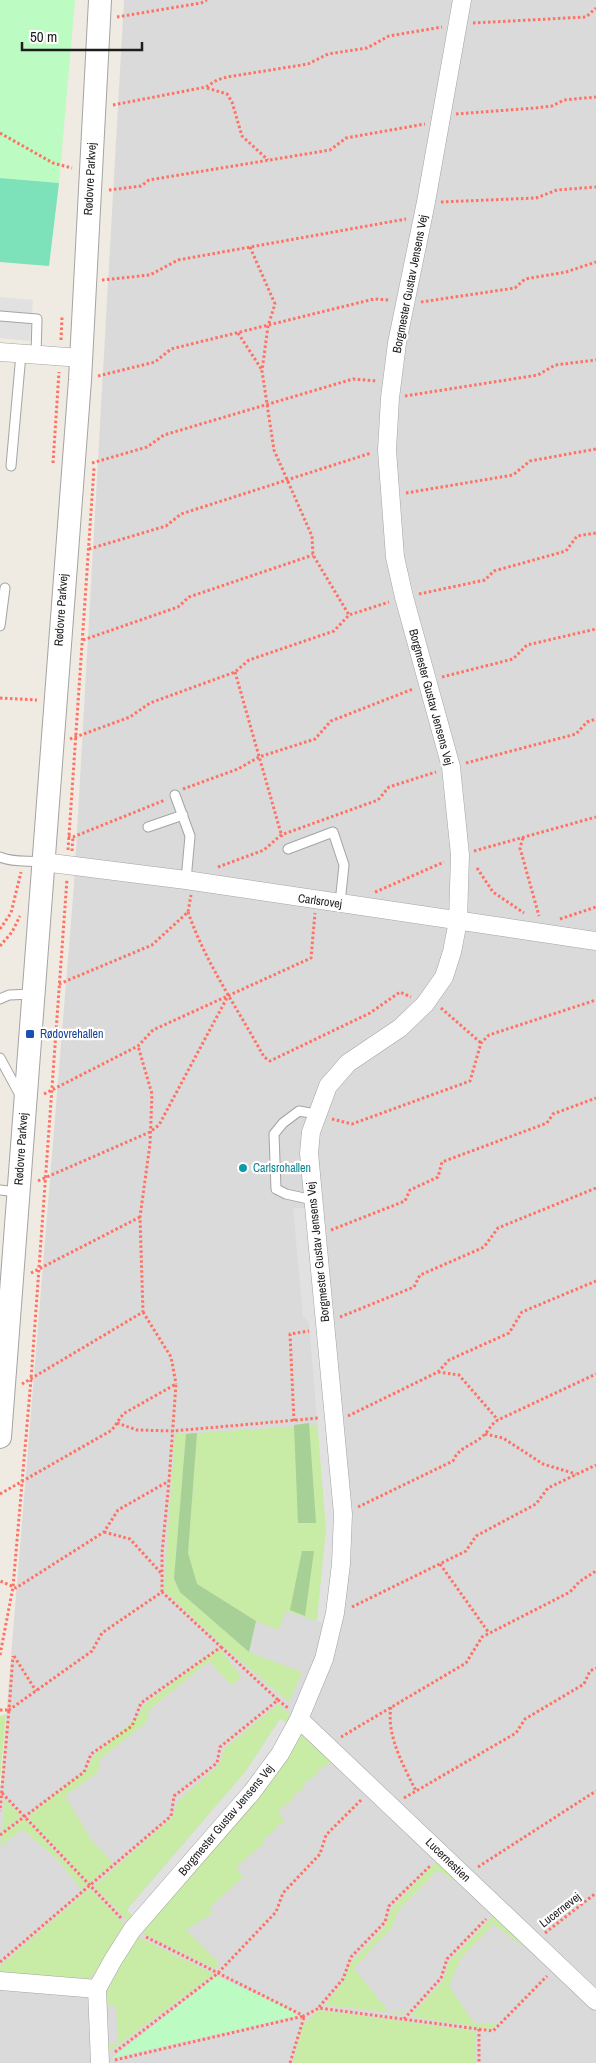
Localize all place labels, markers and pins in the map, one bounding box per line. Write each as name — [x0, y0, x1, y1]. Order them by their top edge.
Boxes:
place label: Rødovrehallen — [40, 1026, 103, 1042]
marker: Rødovrehallen — [24, 1028, 36, 1040]
place label: Carlsrohallen — [253, 1160, 311, 1176]
marker: Carlsrohallen — [237, 1162, 249, 1174]

